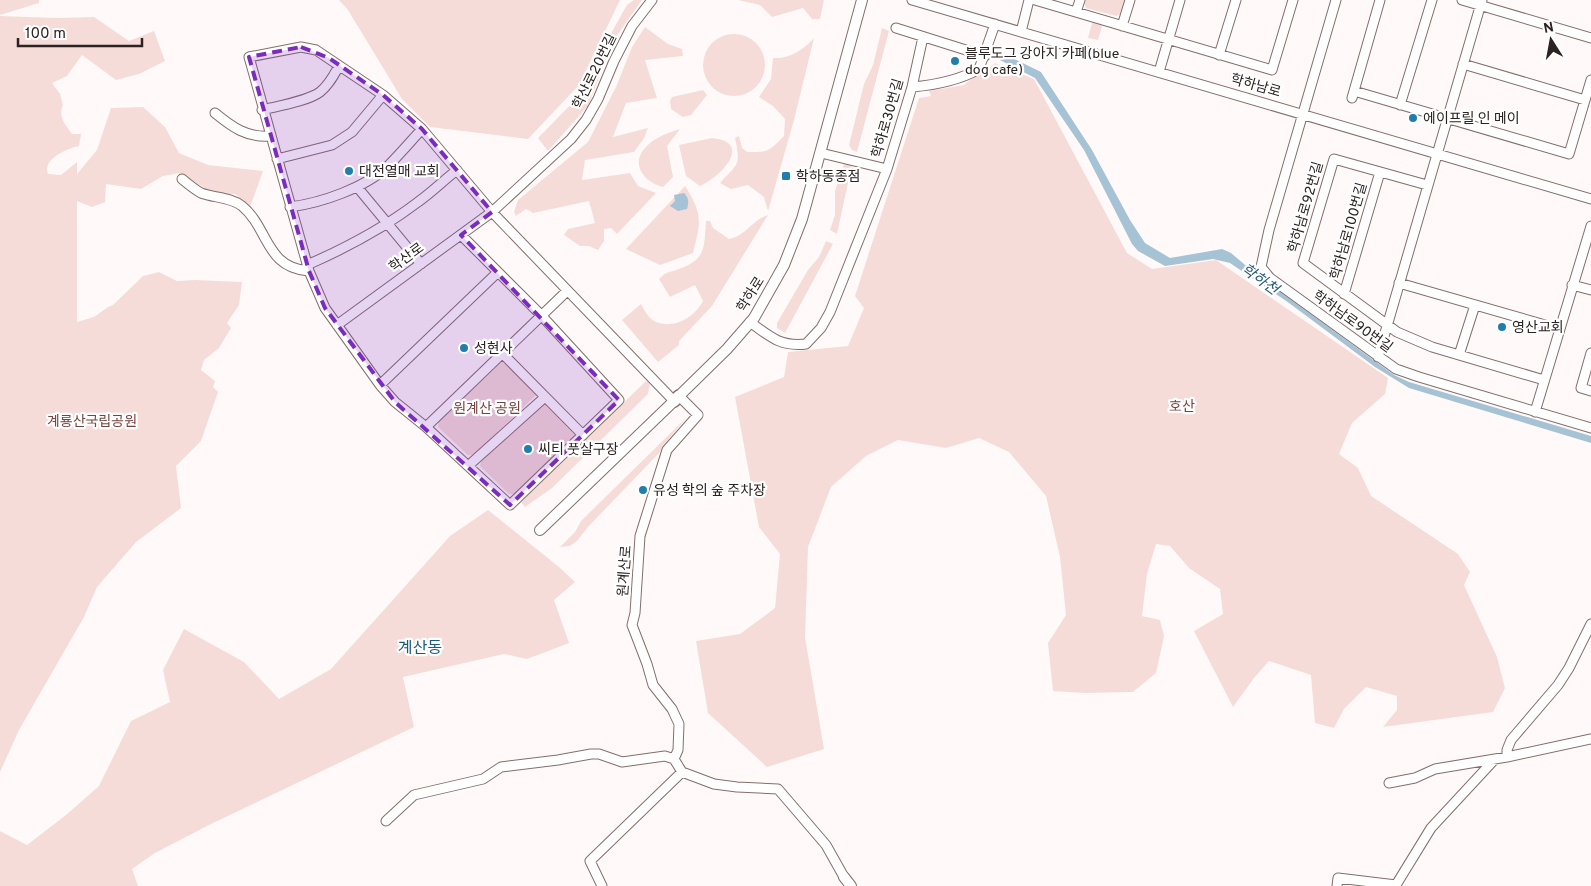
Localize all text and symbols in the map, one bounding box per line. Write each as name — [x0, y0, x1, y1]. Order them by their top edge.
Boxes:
scale bar — [18, 15, 141, 47]
north arrow — [1526, 15, 1576, 65]
text: N — [1542, 19, 1555, 38]
text: 100 m — [25, 25, 66, 44]
street label: 학산로20번길 — [569, 31, 621, 112]
place label: 블루도그 강아지 카페(blue dog cafe) — [965, 46, 1119, 79]
marker: 블루도그 강아지 카페(blue dog cafe) — [949, 55, 961, 67]
street label: 학하남로 — [1228, 70, 1283, 102]
street label: 학하로30번길 — [868, 77, 908, 160]
place label: 에이프릴 인 메이 — [1423, 111, 1520, 128]
marker: 에이프릴 인 메이 — [1407, 112, 1419, 124]
street label: 학하남로92번길 — [1284, 160, 1328, 255]
place label: 대전열매 교회 — [359, 164, 440, 181]
marker: 대전열매 교회 — [343, 165, 355, 177]
place label: 학하동종점 — [796, 168, 860, 186]
marker: 학하동종점 — [780, 170, 792, 182]
street label: 학하남로100번길 — [1326, 181, 1371, 282]
street label: 학산로 — [386, 239, 428, 276]
water label: 학하천 — [1237, 260, 1283, 301]
street label: 학하로 — [733, 273, 769, 316]
street label: 학하남로90번길 — [1309, 287, 1396, 357]
place label: 영산교회 — [1512, 320, 1564, 337]
marker: 영산교회 — [1496, 321, 1508, 333]
place label: 성현사 — [474, 340, 513, 358]
marker: 성현사 — [458, 342, 470, 354]
park label: 호산 — [1169, 399, 1195, 416]
park label: 원계산 공원 — [453, 401, 521, 418]
park label: 계룡산국립공원 — [47, 414, 137, 431]
place label: 씨티 풋살구장 — [538, 442, 619, 459]
marker: 씨티 풋살구장 — [522, 443, 534, 455]
place label: 유성 학의 숲 주차장 — [653, 482, 766, 500]
marker: 유성 학의 숲 주차장 — [637, 484, 649, 496]
street label: 원계산로 — [615, 545, 636, 597]
district label: 계산동 — [398, 639, 442, 659]

